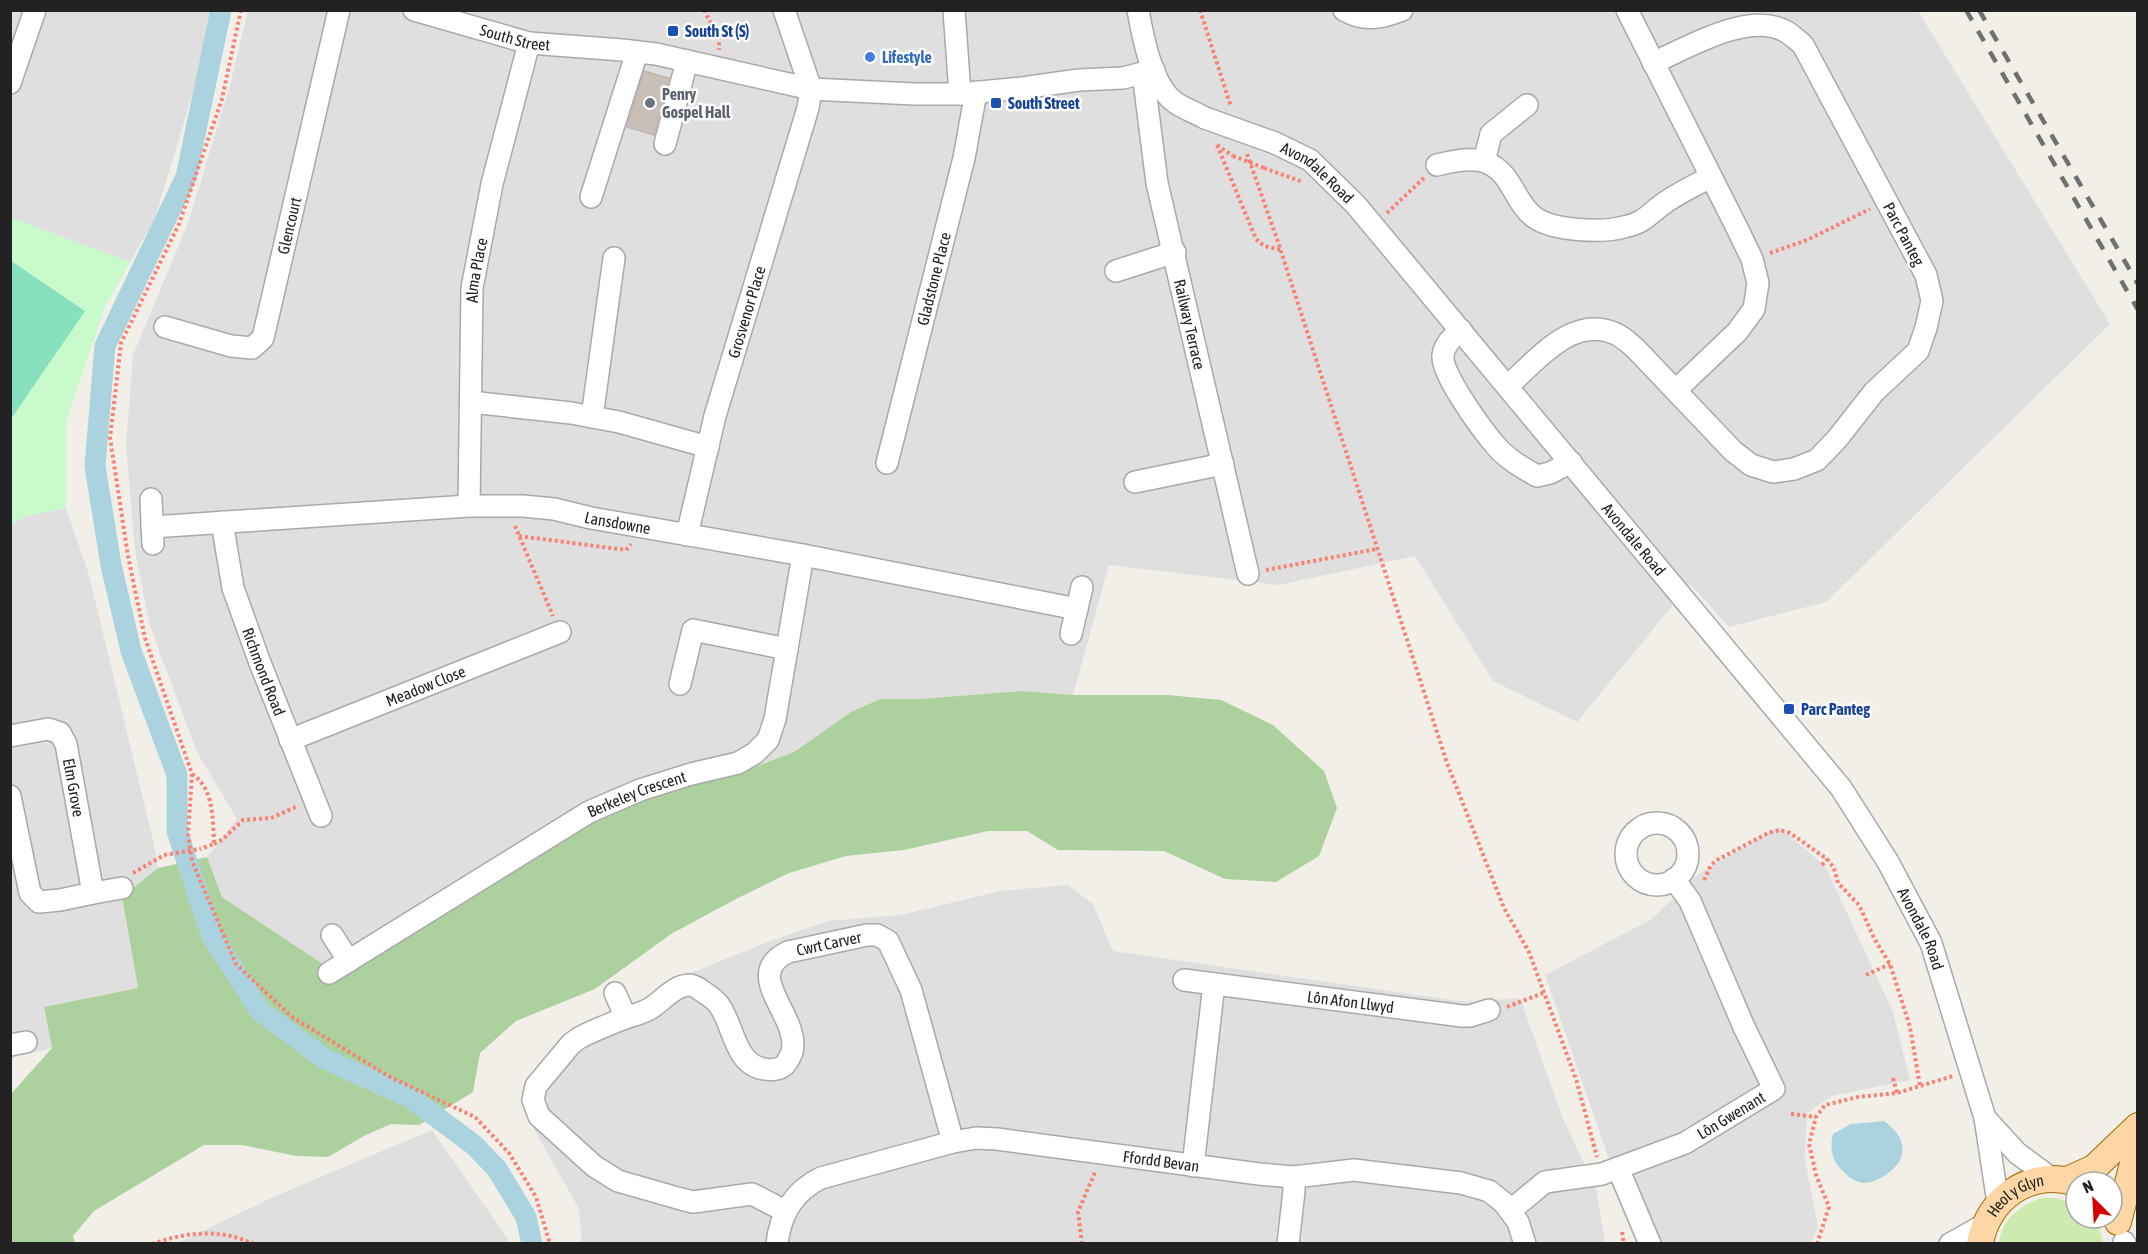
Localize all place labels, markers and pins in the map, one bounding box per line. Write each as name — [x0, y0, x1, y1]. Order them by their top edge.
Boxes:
place label: South St (S) — [685, 22, 750, 40]
marker: South St (S) — [666, 24, 680, 38]
place label: Lifestyle — [882, 48, 932, 66]
marker: Lifestyle — [863, 50, 877, 64]
place label: Penry Gospel Hall — [662, 85, 731, 121]
place label: South Street — [1008, 94, 1080, 112]
marker: Penry Gospel Hall — [643, 96, 657, 110]
marker: South Street — [989, 96, 1003, 110]
place label: Parc Panteg — [1801, 700, 1870, 718]
marker: Parc Panteg — [1782, 702, 1796, 716]

